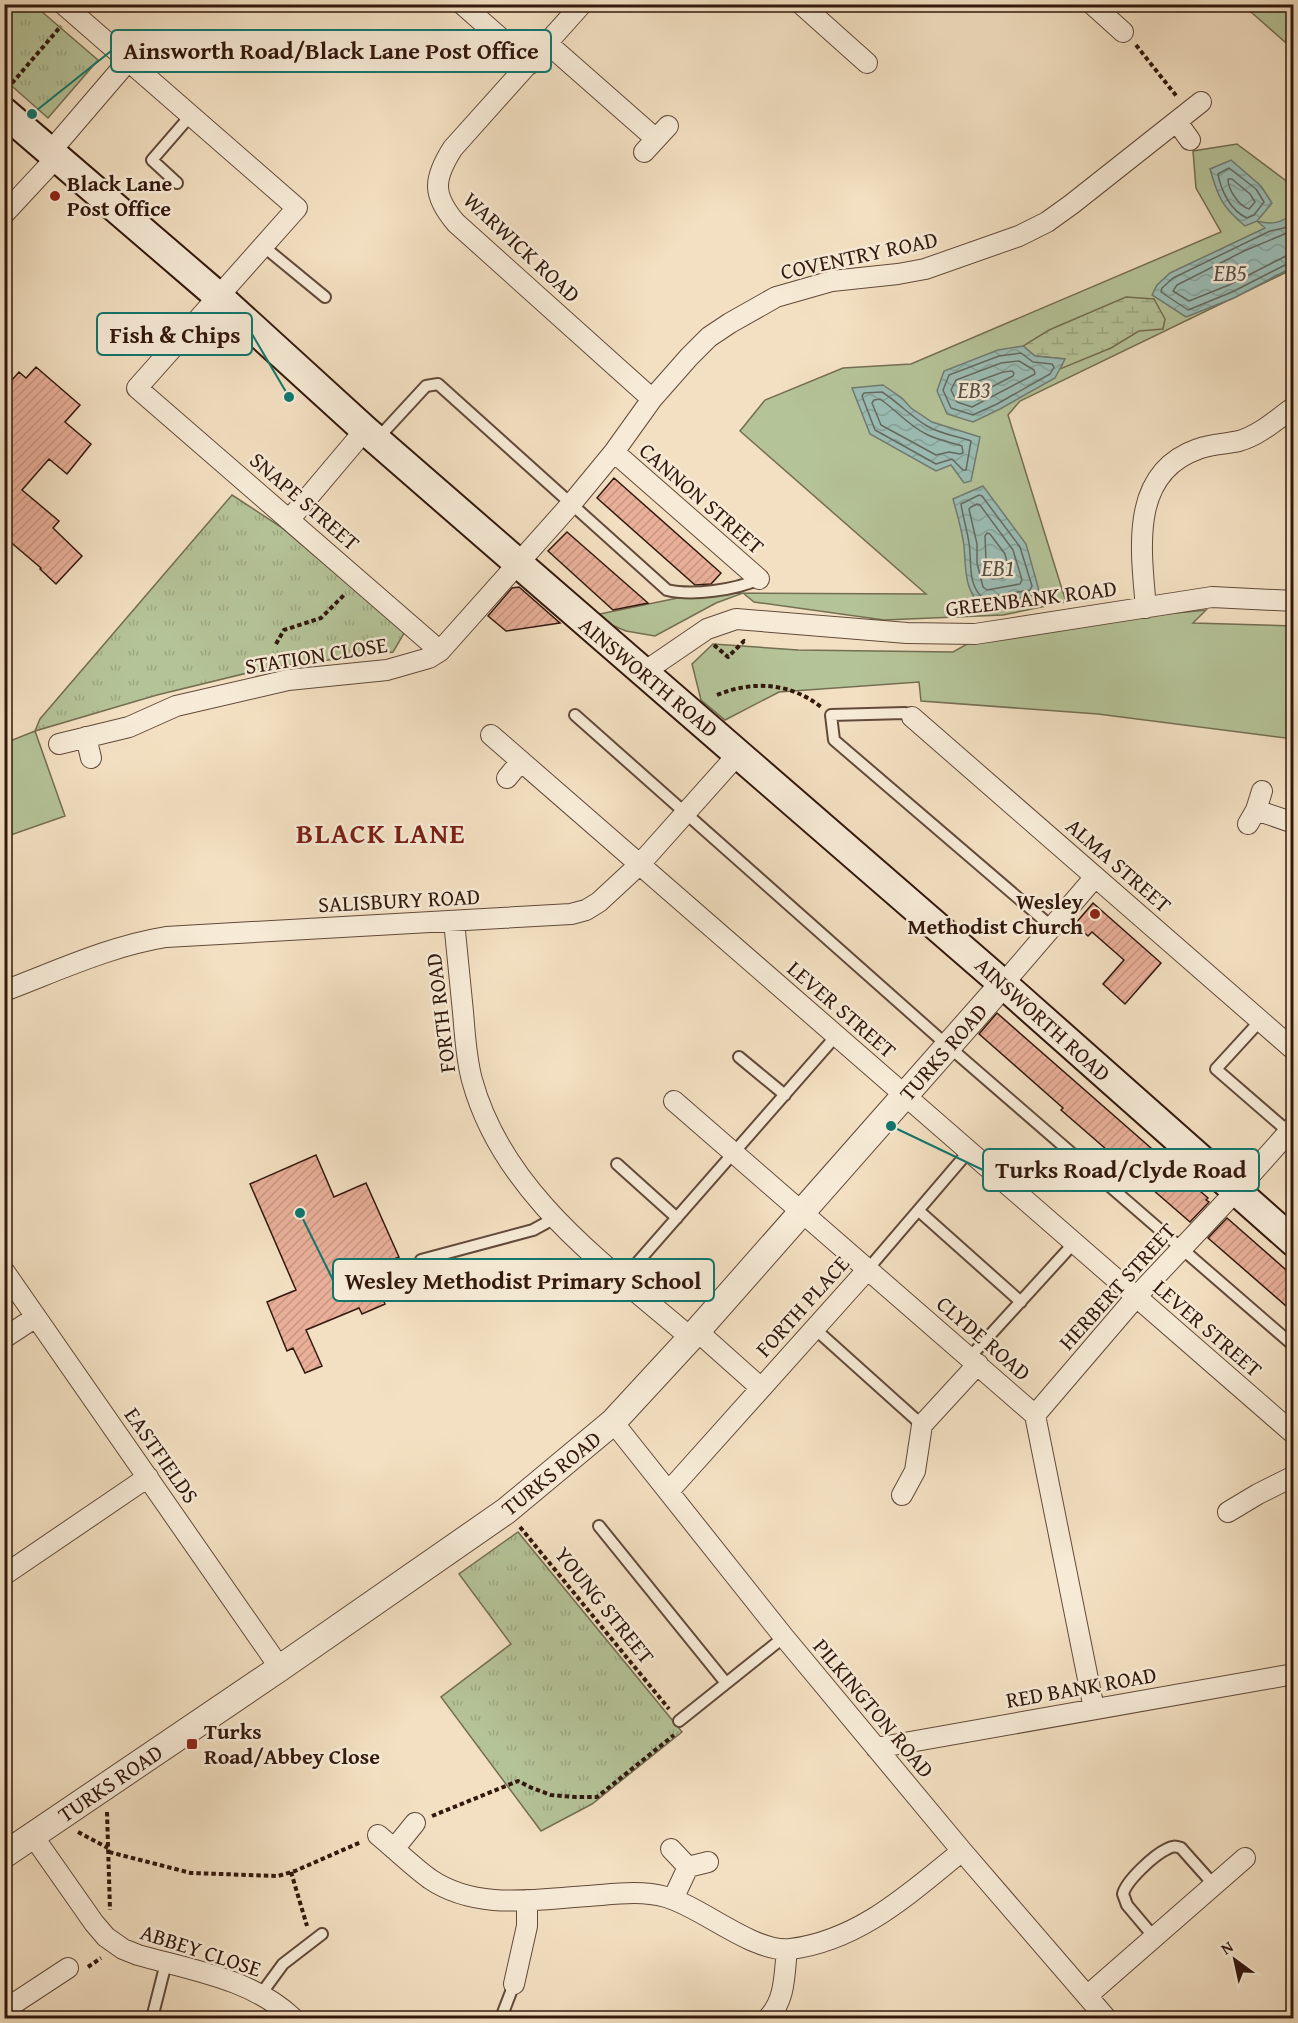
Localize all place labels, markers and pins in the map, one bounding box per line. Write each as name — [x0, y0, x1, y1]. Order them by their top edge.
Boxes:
callout: Ainsworth Road/Black Lane Post Office — [111, 30, 551, 72]
place label: Black Lane Post Office — [67, 167, 173, 224]
marker: Black Lane Post Office — [48, 189, 62, 203]
callout: Fish & Chips — [97, 313, 252, 355]
place label: Wesley Methodist Church — [908, 885, 1084, 942]
marker: Wesley Methodist Church — [1088, 907, 1102, 921]
callout: Turks Road/Clyde Road — [983, 1149, 1259, 1191]
callout: Wesley Methodist Primary School — [333, 1259, 714, 1301]
place label: Turks Road/Abbey Close — [204, 1715, 380, 1772]
marker: Turks Road/Abbey Close — [185, 1737, 199, 1751]

